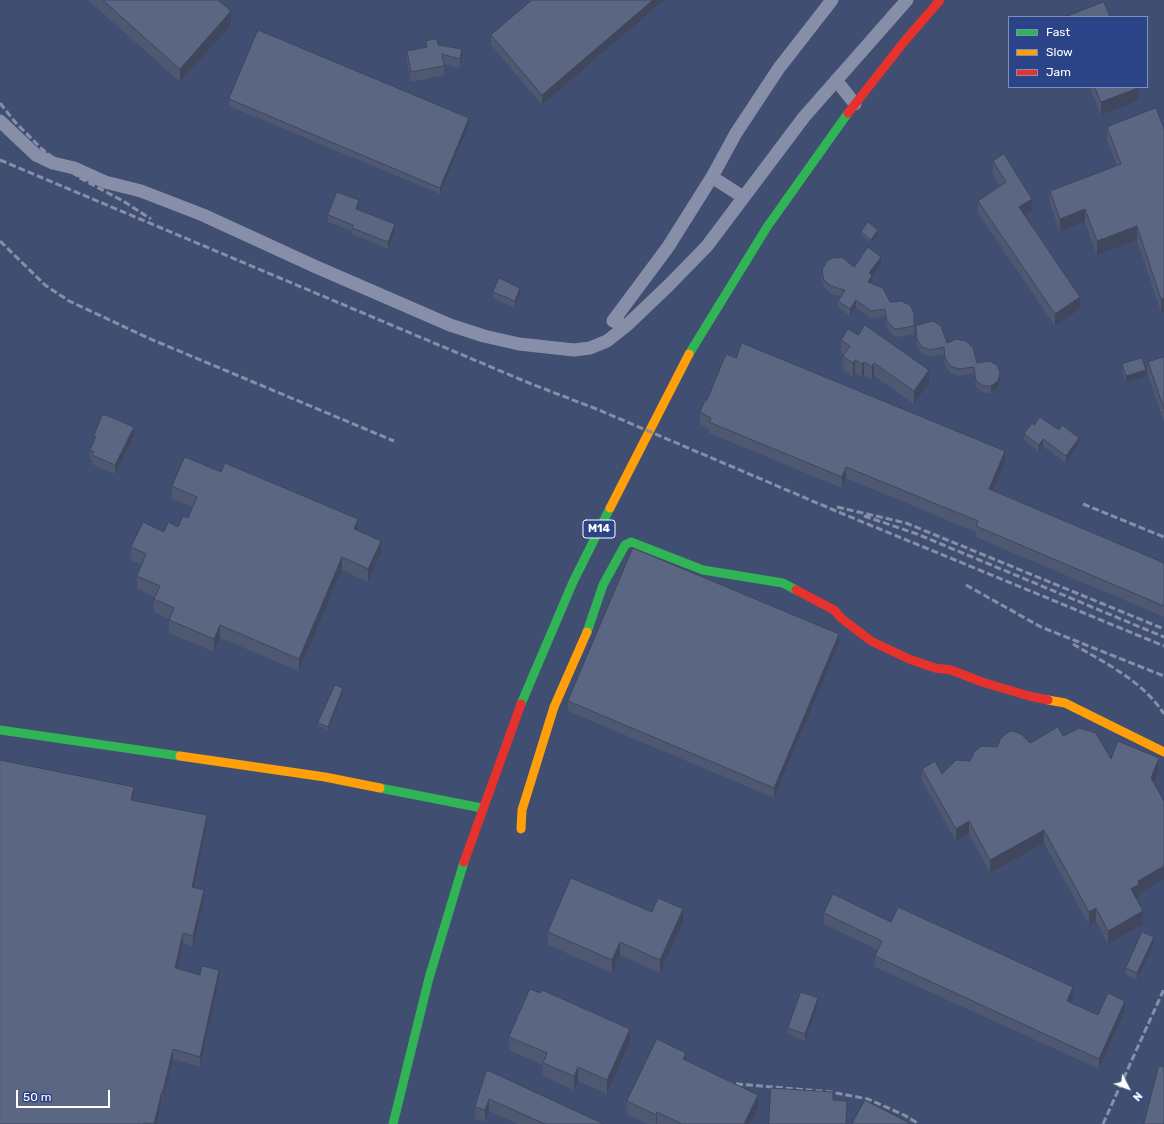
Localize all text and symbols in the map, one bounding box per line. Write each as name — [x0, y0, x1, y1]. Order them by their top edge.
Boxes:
legend — [1008, 16, 1148, 88]
text: Fast — [1046, 25, 1070, 39]
text: Slow — [1046, 45, 1073, 59]
text: Jam — [1046, 65, 1071, 79]
road number: M14 — [583, 520, 615, 538]
north arrow — [1108, 1068, 1148, 1108]
scale bar — [18, 1082, 112, 1108]
text: N — [1130, 1089, 1145, 1104]
text: 50 m — [23, 1090, 51, 1104]

